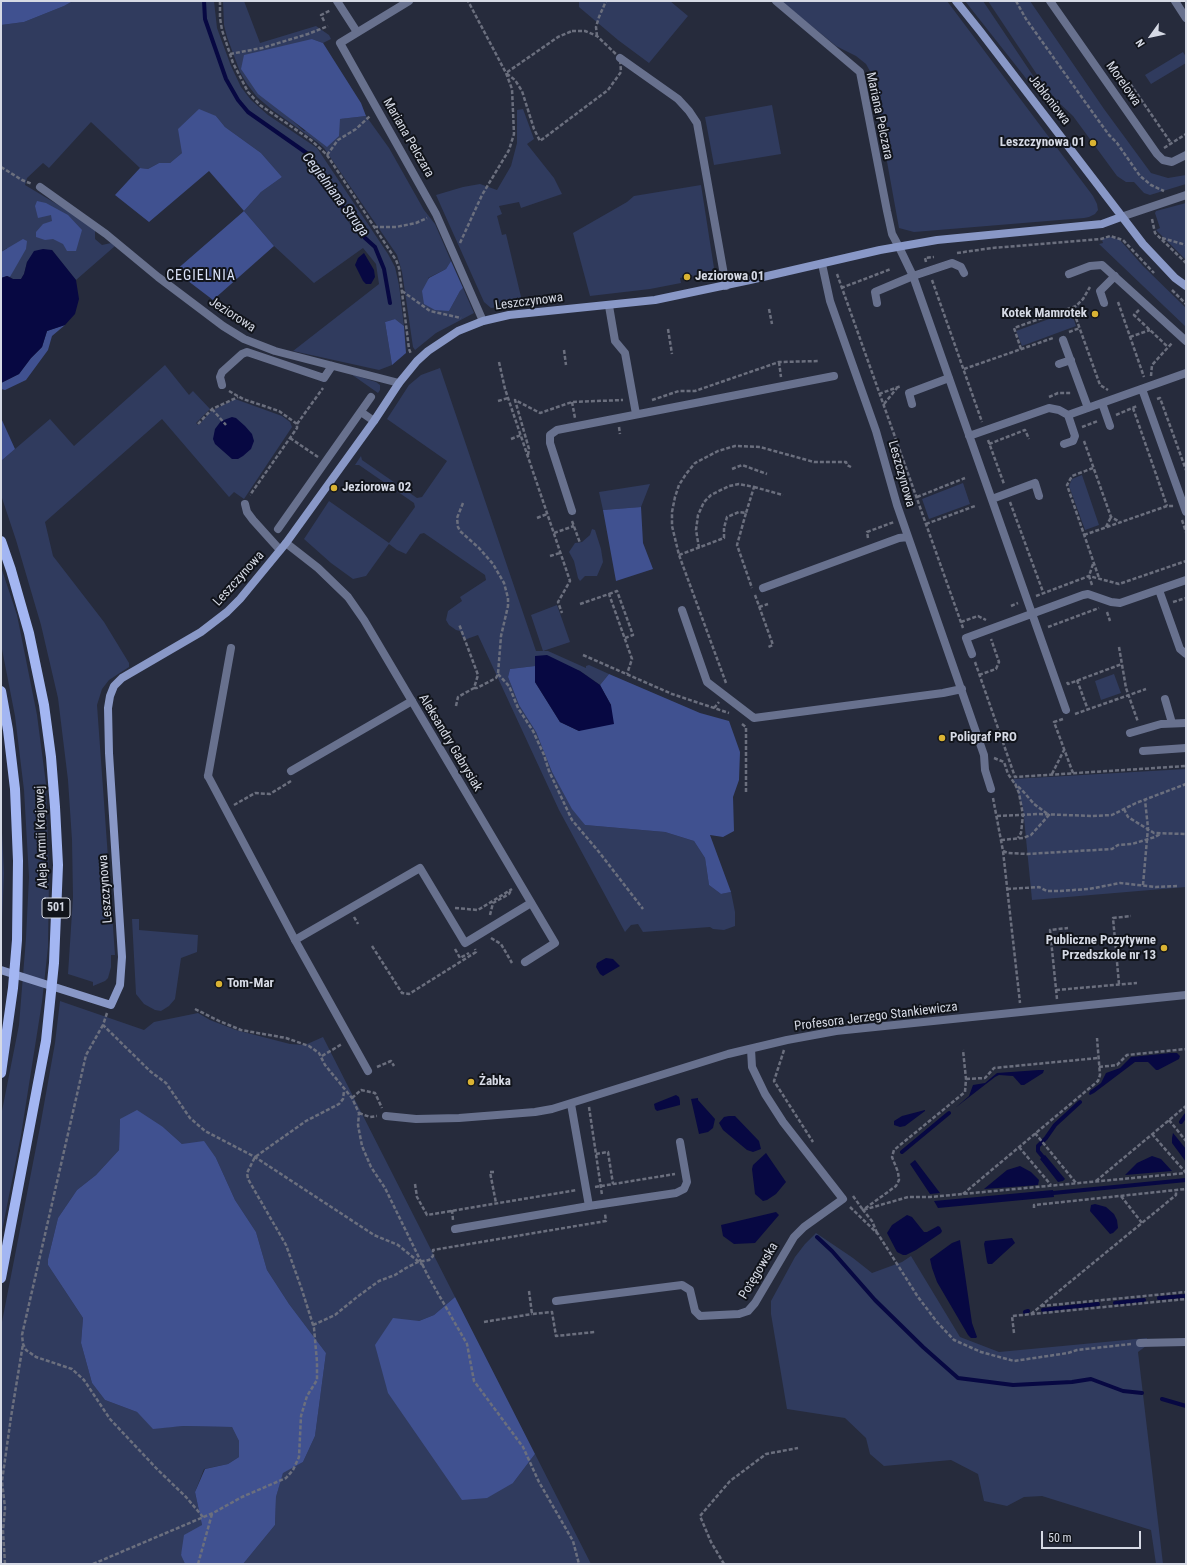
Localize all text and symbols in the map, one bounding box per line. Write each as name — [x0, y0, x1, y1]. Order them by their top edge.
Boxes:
north arrow — [1131, 16, 1171, 56]
text: N — [1133, 36, 1148, 49]
street label: Morelowa — [1102, 59, 1144, 109]
street label: Mariana Pelczara — [862, 71, 896, 161]
street label: Jabłoniowa — [1025, 72, 1073, 128]
street label: Mariana Pelczara — [379, 96, 437, 180]
place label: Leszczynowa 01 — [1000, 135, 1085, 151]
marker: Leszczynowa 01 — [1088, 138, 1098, 148]
water label: Cegielniana Struga — [298, 150, 372, 240]
district label: CEGIELNIA — [166, 268, 236, 284]
place label: Jeziorowa 01 — [695, 269, 764, 285]
marker: Jeziorowa 01 — [682, 272, 692, 282]
street label: Leszczynowa — [494, 290, 564, 314]
street label: Jeziorowa — [206, 294, 258, 336]
place label: Kotek Mamrotek — [1002, 306, 1087, 322]
marker: Kotek Mamrotek — [1090, 309, 1100, 319]
street label: Leszczynowa — [884, 439, 918, 509]
place label: Jeziorowa 02 — [342, 480, 411, 496]
marker: Jeziorowa 02 — [329, 483, 339, 493]
street label: Leszczynowa — [210, 548, 268, 610]
street label: Aleksandry Gabrysiak — [415, 692, 485, 794]
place label: Poligraf PRO — [950, 730, 1017, 746]
marker: Poligraf PRO — [937, 733, 947, 743]
street label: Aleja Armii Krajowej — [32, 785, 52, 889]
street label: Leszczynowa — [96, 854, 116, 924]
road number: 501 — [42, 898, 70, 918]
place label: Publiczne Pozytywne Przedszkole nr 13 — [1046, 933, 1156, 964]
marker: Publiczne Pozytywne Przedszkole nr 13 — [1159, 943, 1169, 953]
place label: Tom-Mar — [227, 976, 274, 992]
marker: Tom-Mar — [214, 979, 224, 989]
street label: Profesora Jerzego Stankiewicza — [793, 999, 959, 1035]
place label: Żabka — [479, 1074, 511, 1090]
marker: Żabka — [466, 1077, 476, 1087]
street label: Potęgowska — [736, 1240, 782, 1302]
scale bar — [1043, 1523, 1143, 1549]
text: 50 m — [1048, 1531, 1072, 1545]

